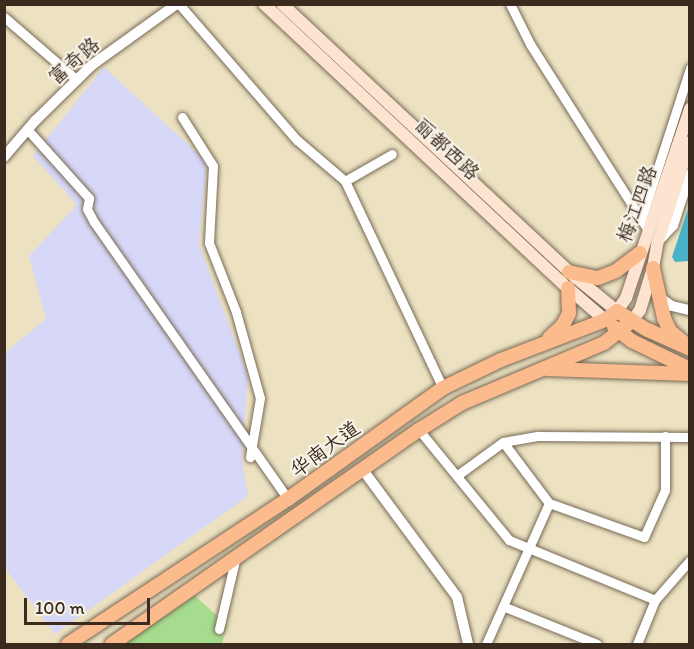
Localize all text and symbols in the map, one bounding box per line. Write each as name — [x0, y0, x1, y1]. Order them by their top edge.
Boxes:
street label: 富奇路 — [43, 32, 105, 90]
street label: 丽都西路 — [410, 113, 484, 185]
street label: 梅江四路 — [612, 162, 662, 246]
street label: 华南大道 — [286, 416, 364, 482]
scale bar — [27, 586, 153, 624]
text: 100 m — [35, 597, 85, 619]

